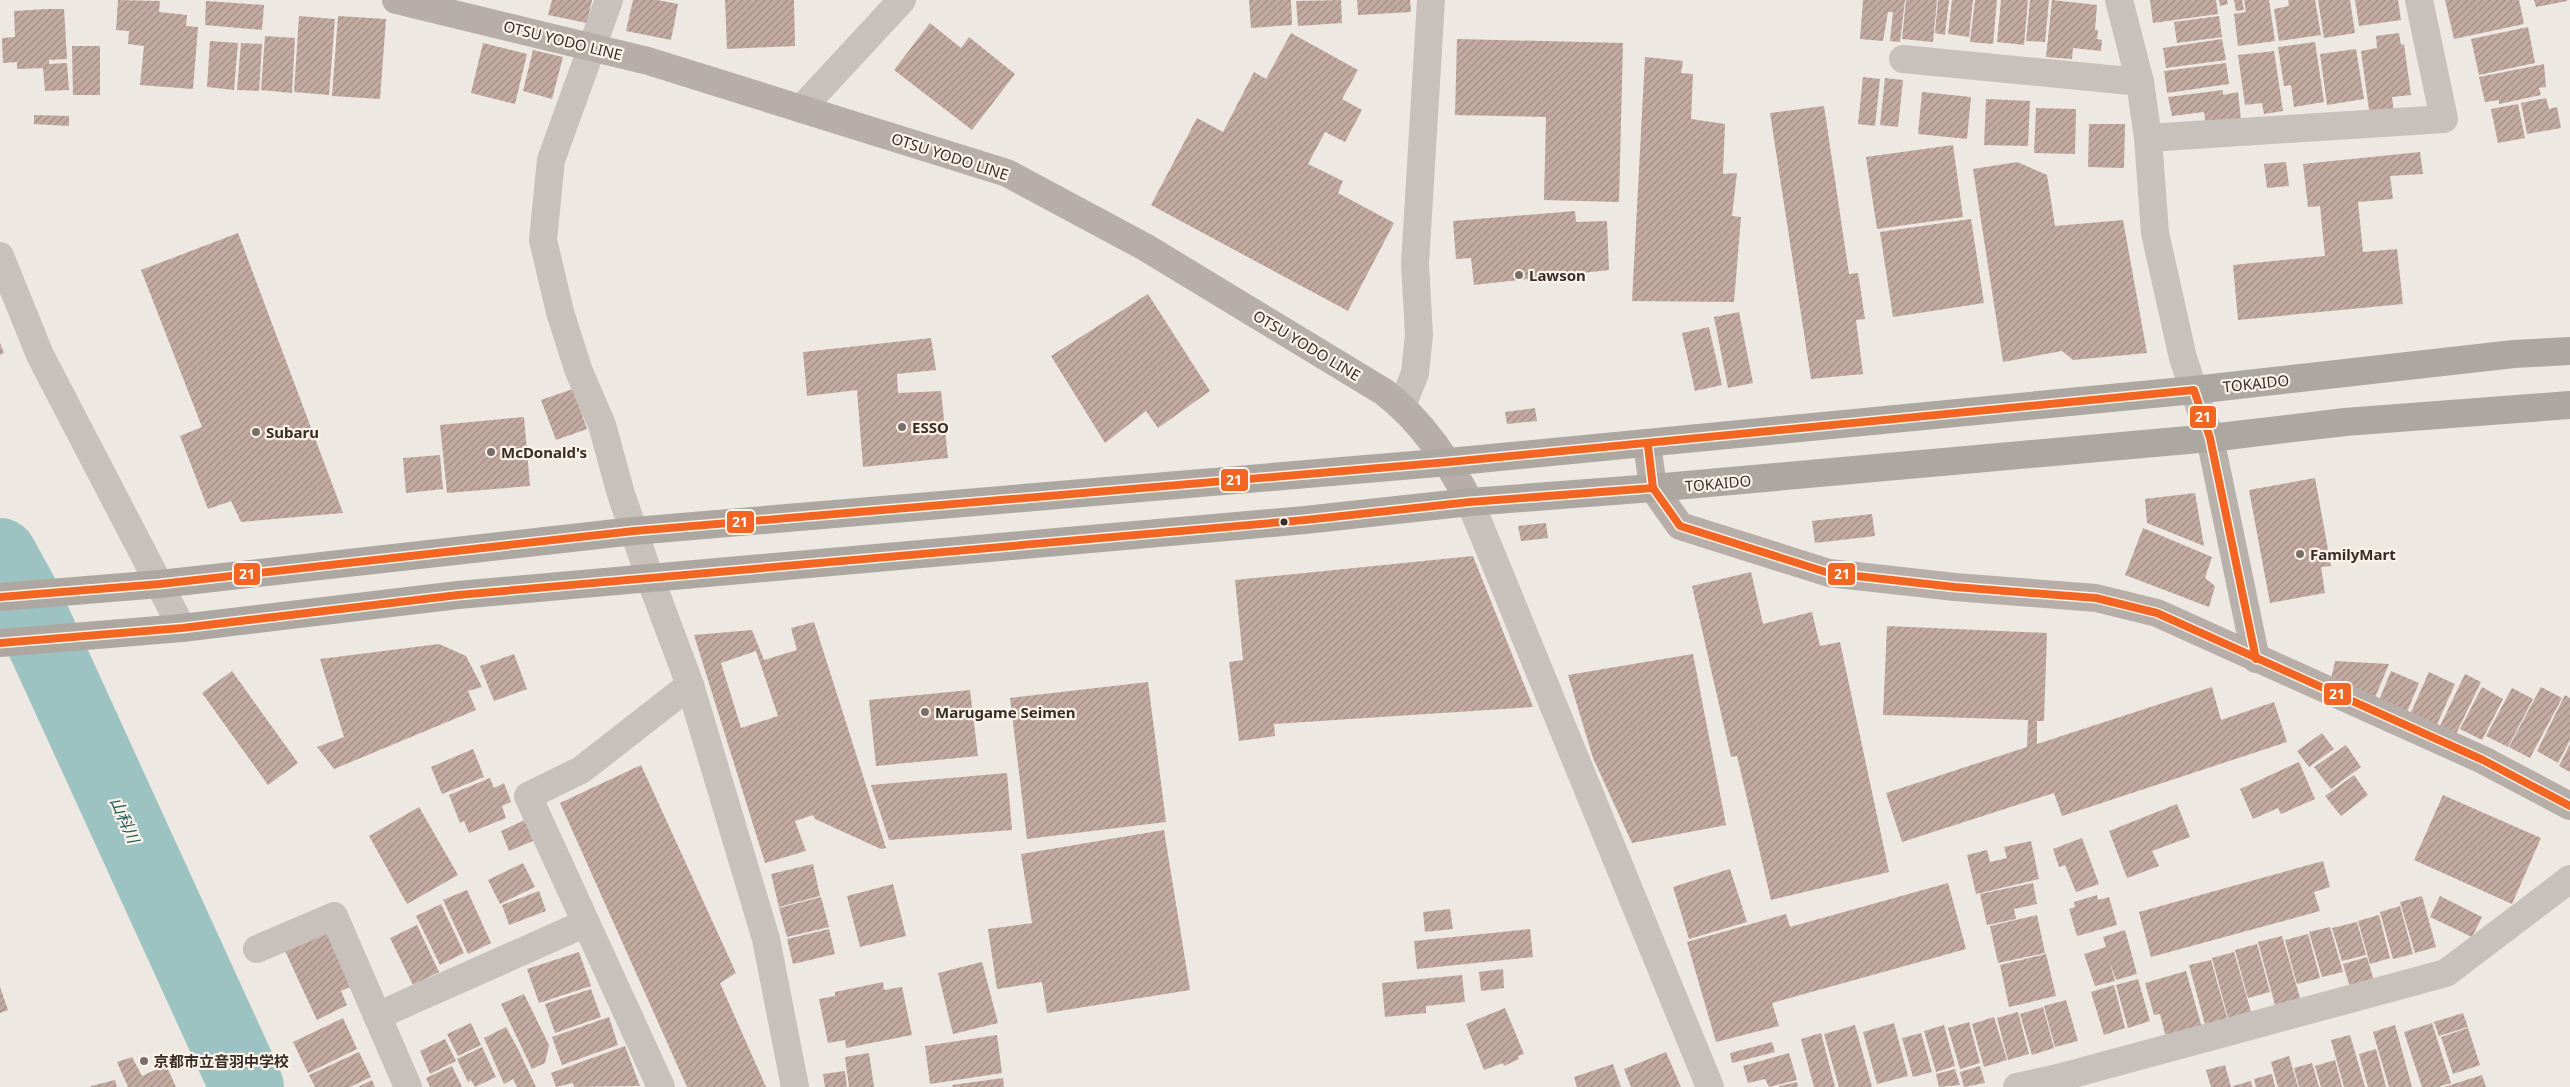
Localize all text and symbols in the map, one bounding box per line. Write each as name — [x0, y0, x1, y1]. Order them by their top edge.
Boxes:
street label: OTSU YODO LINE — [501, 16, 625, 64]
street label: OTSU YODO LINE — [889, 128, 1011, 184]
place label: Lawson — [1529, 265, 1586, 285]
marker: Lawson — [1513, 269, 1525, 281]
street label: OTSU YODO LINE — [1250, 305, 1364, 385]
street label: TOKAIDO — [2222, 370, 2290, 396]
line badge: 21 — [2189, 405, 2217, 429]
text: 21 — [2195, 407, 2211, 426]
place label: ESSO — [912, 417, 949, 437]
marker: ESSO — [896, 421, 908, 433]
place label: Subaru — [266, 422, 319, 442]
marker: Subaru — [250, 426, 262, 438]
place label: McDonald's — [501, 442, 587, 462]
marker: McDonald's — [485, 446, 497, 458]
line badge: 21 — [1220, 468, 1249, 492]
text: 21 — [1226, 470, 1242, 489]
street label: TOKAIDO — [1684, 470, 1752, 496]
line badge: 21 — [726, 510, 755, 534]
text: 21 — [732, 512, 748, 531]
unlabelled marker — [1279, 517, 1289, 527]
place label: FamilyMart — [2310, 544, 2396, 564]
marker: FamilyMart — [2294, 548, 2306, 560]
line badge: 21 — [233, 562, 261, 586]
line badge: 21 — [1827, 562, 1856, 586]
text: 21 — [239, 564, 255, 583]
text: 21 — [1834, 564, 1850, 583]
line badge: 21 — [2323, 682, 2352, 706]
text: 21 — [2329, 684, 2345, 703]
place label: Marugame Seimen — [935, 702, 1076, 722]
marker: Marugame Seimen — [919, 706, 931, 718]
water label: 山科川 — [105, 794, 146, 848]
place label: 京都市立音羽中学校 — [154, 1051, 289, 1071]
marker: 京都市立音羽中学校 — [138, 1055, 150, 1067]

